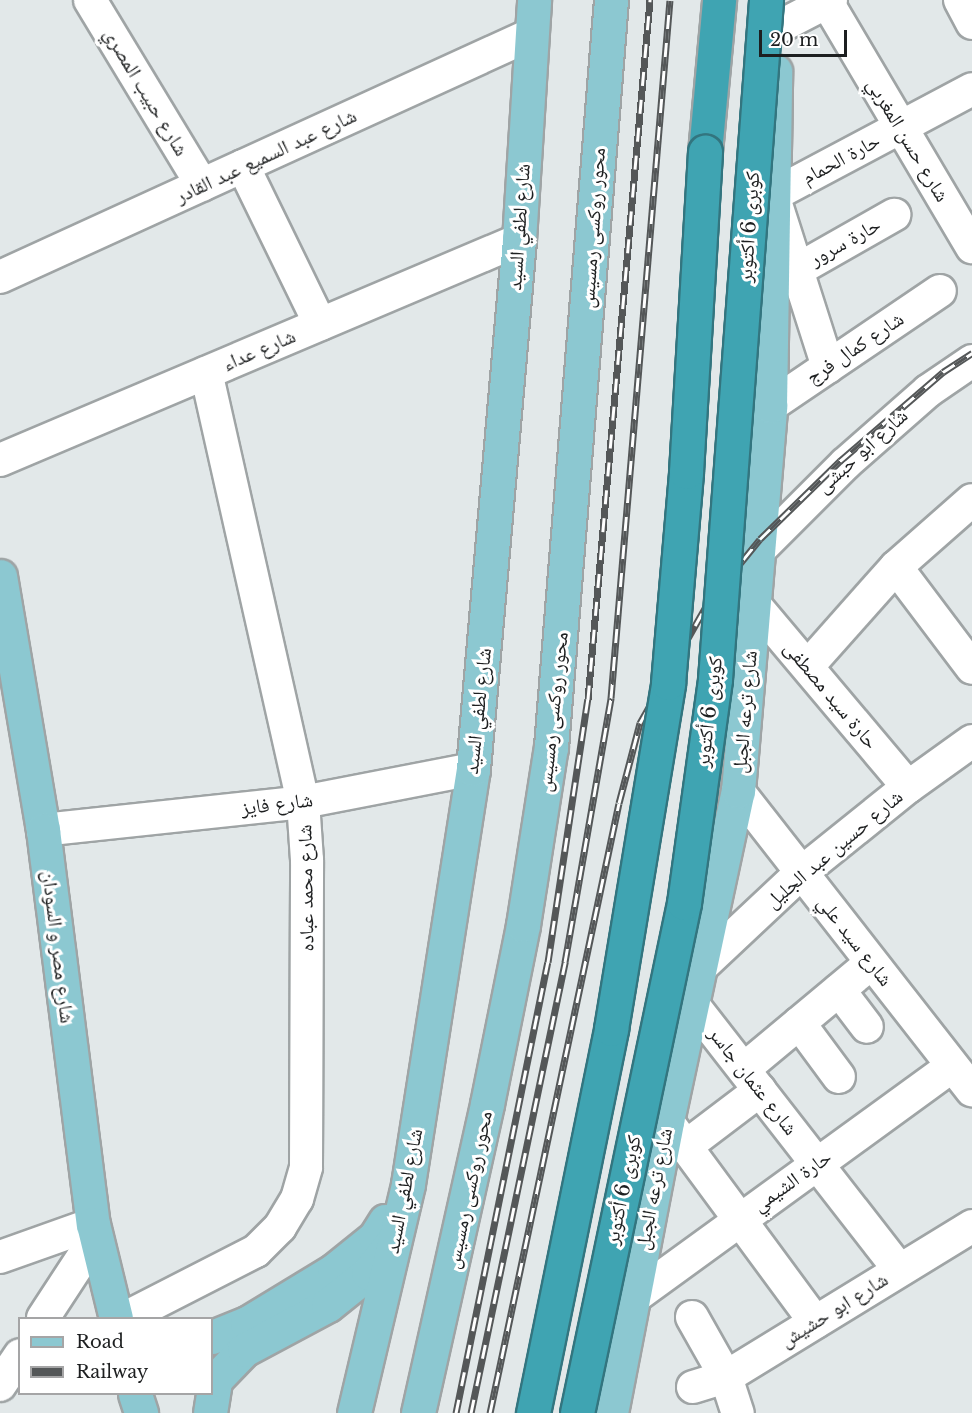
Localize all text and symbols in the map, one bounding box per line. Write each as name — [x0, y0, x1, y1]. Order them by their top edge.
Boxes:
scale bar — [762, 18, 850, 56]
street label: شارع حبيب المصري — [98, 24, 194, 160]
text: 20 m — [770, 29, 818, 51]
street label: شارع حسن المغربي — [862, 74, 954, 206]
street label: شارع عبد السميع عبد القادر — [172, 104, 360, 208]
street label: حارة الحمام — [798, 128, 884, 190]
street label: محور روكسى رمسيس — [575, 147, 611, 309]
street label: شارع لطفي السيد — [503, 163, 535, 291]
street label: كوبرى 6 أكتوبر — [733, 171, 765, 283]
street label: حارة سرور — [805, 213, 885, 271]
street label: شارع كمال فرج — [802, 307, 908, 389]
street label: شارع عداء — [219, 324, 299, 376]
street label: شارع ابو حبشى — [811, 404, 913, 498]
street label: محور روكسى رمسيس — [533, 631, 573, 793]
street label: حارة سيد مصطفى — [779, 636, 883, 754]
street label: شارع لطفي السيد — [459, 647, 497, 775]
street label: شارع ترعه الجبل — [728, 649, 762, 775]
street label: كوبرى 6 أكتوبر — [690, 655, 728, 769]
street label: شارع حسين عبد الجليل — [760, 785, 908, 913]
street label: شارع فايز — [240, 788, 314, 820]
street label: شارع محمد عباده — [293, 824, 319, 952]
street label: شارع مصر و السودان — [37, 869, 79, 1025]
street label: شارع سيد علي — [812, 891, 898, 991]
street label: شارع عثمان جاسر — [703, 1022, 803, 1140]
street label: محور روكسى رمسيس — [441, 1109, 497, 1271]
street label: شارع ترعه الجبل — [630, 1126, 678, 1252]
street label: شارع لطفي السيد — [380, 1127, 428, 1255]
street label: كوبرى 6 أكتوبر — [600, 1133, 646, 1247]
street label: حارة الشيمي — [748, 1145, 836, 1217]
street label: شارع ابو حشيش — [776, 1267, 892, 1353]
legend — [18, 1317, 213, 1395]
text: Road — [76, 1331, 124, 1353]
text: Railway — [76, 1361, 148, 1383]

